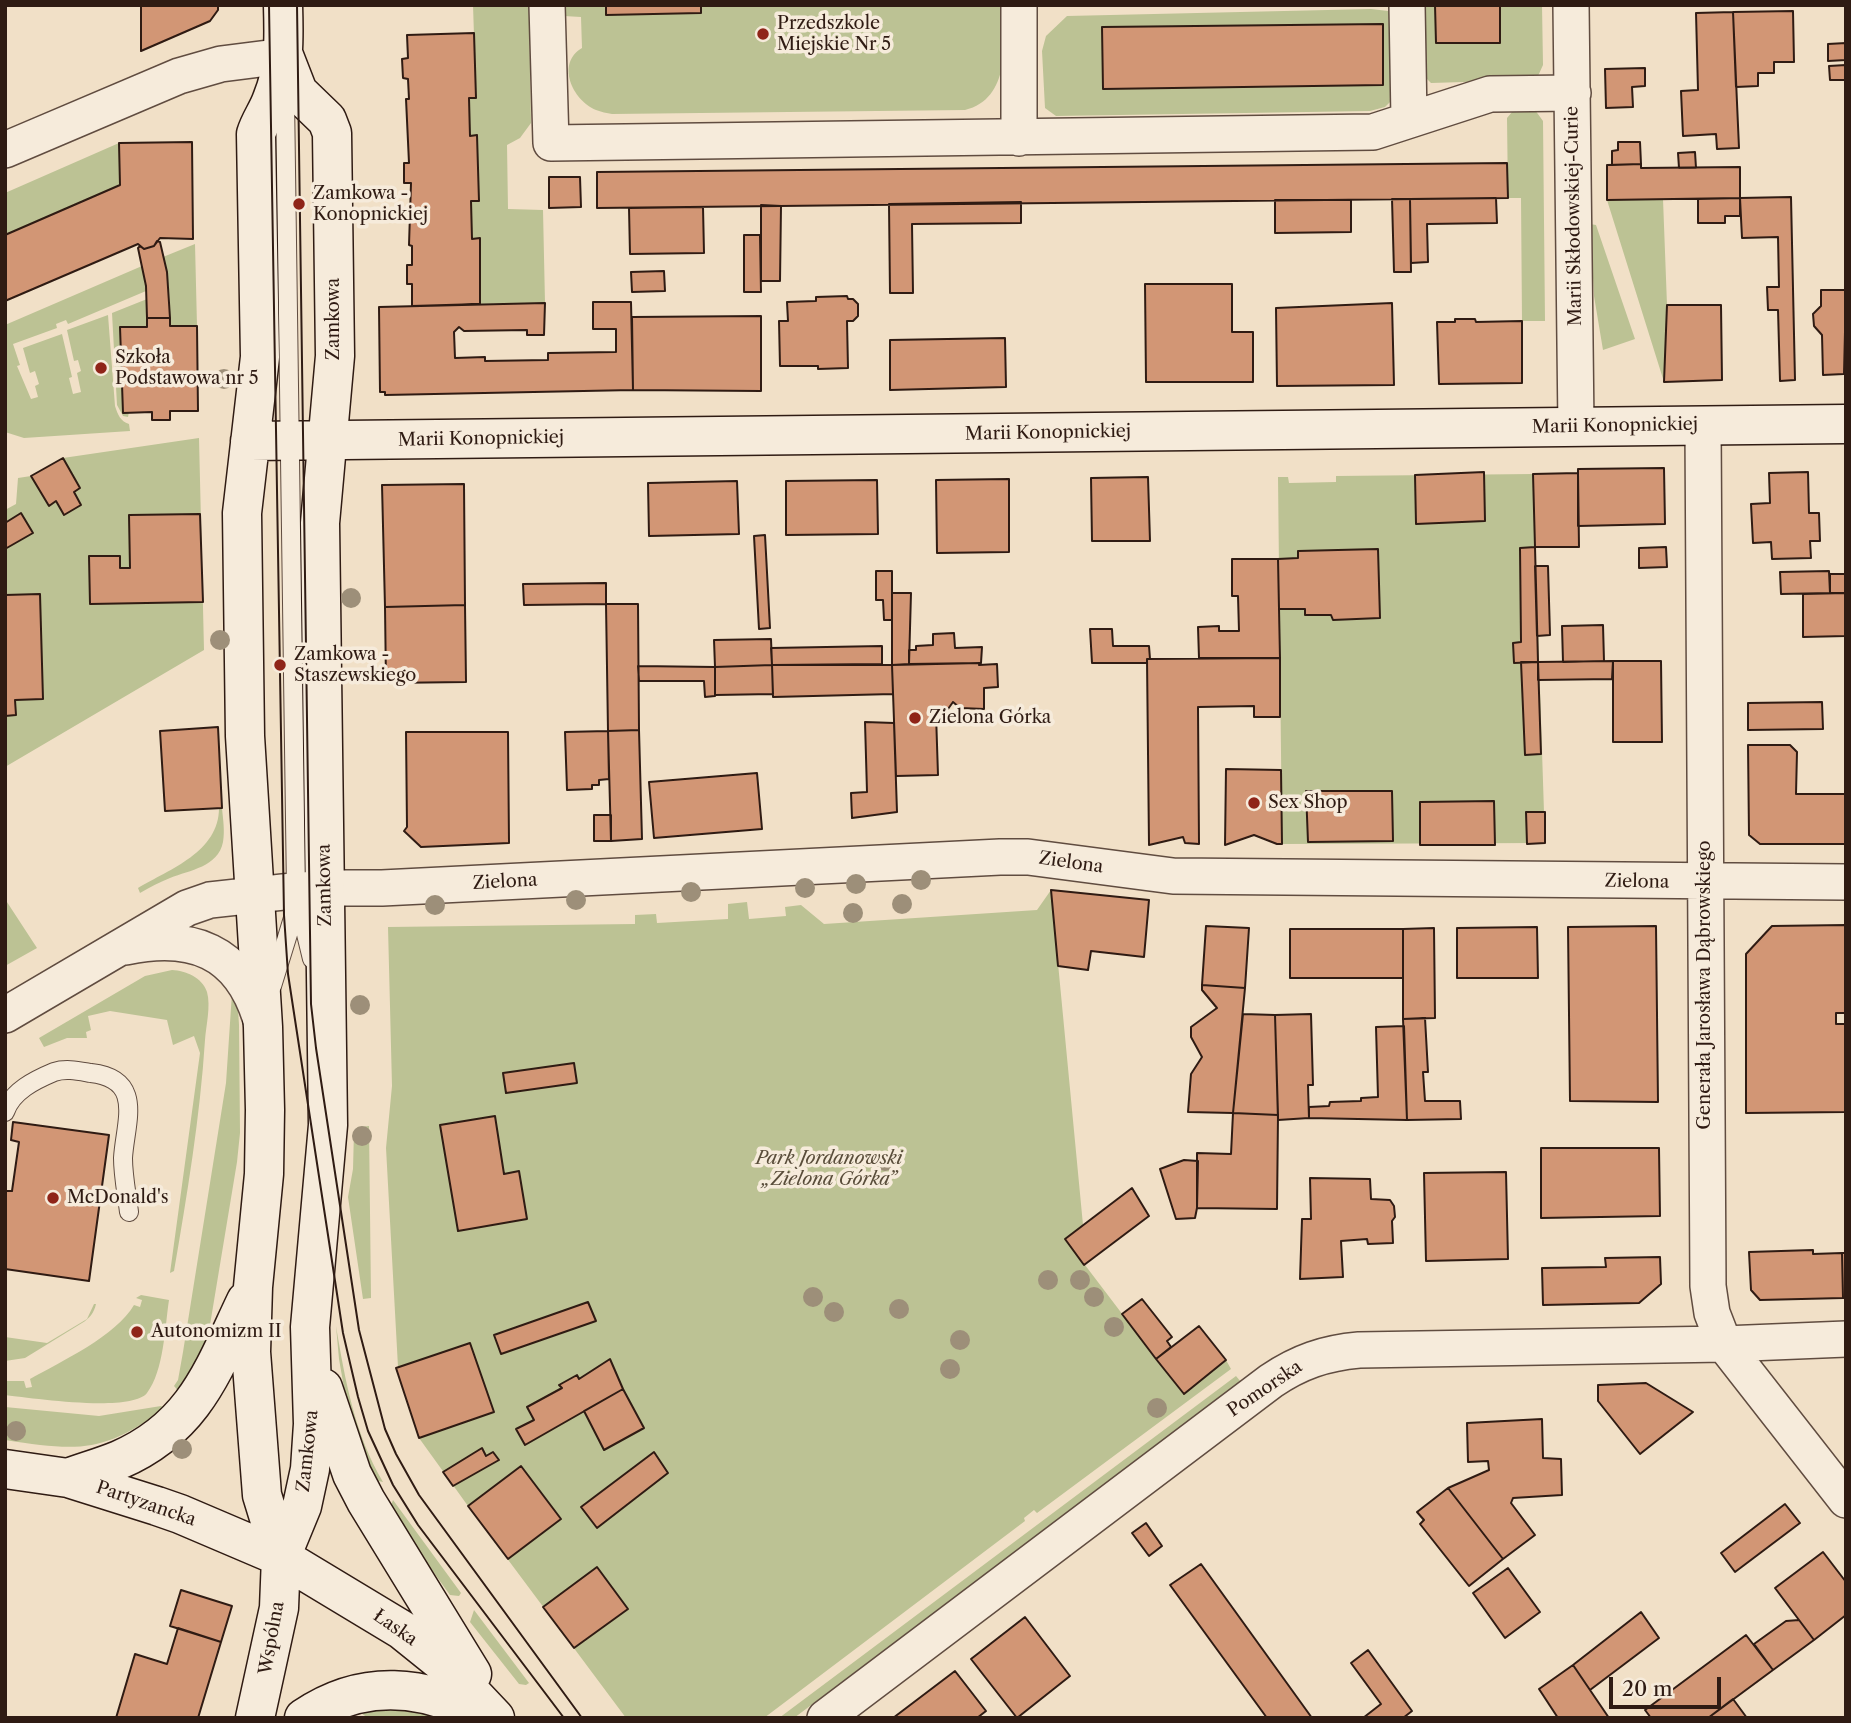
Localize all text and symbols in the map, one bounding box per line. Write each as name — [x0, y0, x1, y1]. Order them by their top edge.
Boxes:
place label: Przedszkole Miejskie Nr 5 — [777, 13, 891, 56]
marker: Przedszkole Miejskie Nr 5 — [755, 26, 771, 42]
street label: Marii Skłodowskiej-Curie — [1561, 106, 1587, 326]
place label: Zamkowa - Konopnickiej — [313, 183, 428, 226]
marker: Zamkowa - Konopnickiej — [291, 196, 307, 212]
street label: Zamkowa — [323, 278, 345, 360]
place label: Szkoła Podstawowa nr 5 — [115, 347, 259, 390]
marker: Szkoła Podstawowa nr 5 — [93, 360, 109, 376]
street label: Marii Konopnickiej — [1532, 414, 1698, 438]
street label: Marii Konopnickiej — [965, 421, 1131, 445]
street label: Marii Konopnickiej — [398, 427, 564, 451]
place label: Zamkowa - Staszewskiego — [294, 644, 416, 686]
marker: Zamkowa - Staszewskiego — [272, 657, 288, 673]
place label: Zielona Górka — [929, 707, 1051, 729]
marker: Zielona Górka — [907, 710, 923, 726]
place label: Sex Shop — [1268, 792, 1348, 814]
marker: Sex Shop — [1246, 795, 1262, 811]
street label: Generała Jarosława Dąbrowskiego — [1694, 840, 1716, 1130]
street label: Zamkowa — [313, 844, 337, 926]
street label: Zielona — [1037, 848, 1105, 878]
street label: Zielona — [472, 870, 538, 894]
street label: Zielona — [1604, 871, 1670, 893]
park label: Park Jordanowski „Zielona Górka” — [756, 1148, 902, 1190]
place label: McDonald's — [67, 1187, 168, 1209]
marker: McDonald's — [45, 1190, 61, 1206]
place label: Autonomizm II — [151, 1321, 281, 1343]
marker: Autonomizm II — [129, 1324, 145, 1340]
street label: Pomorska — [1224, 1356, 1306, 1422]
street label: Zamkowa — [293, 1409, 323, 1493]
street label: Partyzancka — [93, 1477, 199, 1531]
street label: Wspólna — [255, 1600, 289, 1676]
street label: Łaska — [369, 1605, 421, 1651]
scale bar — [1613, 1664, 1725, 1708]
text: 20 m — [1622, 1676, 1673, 1701]

